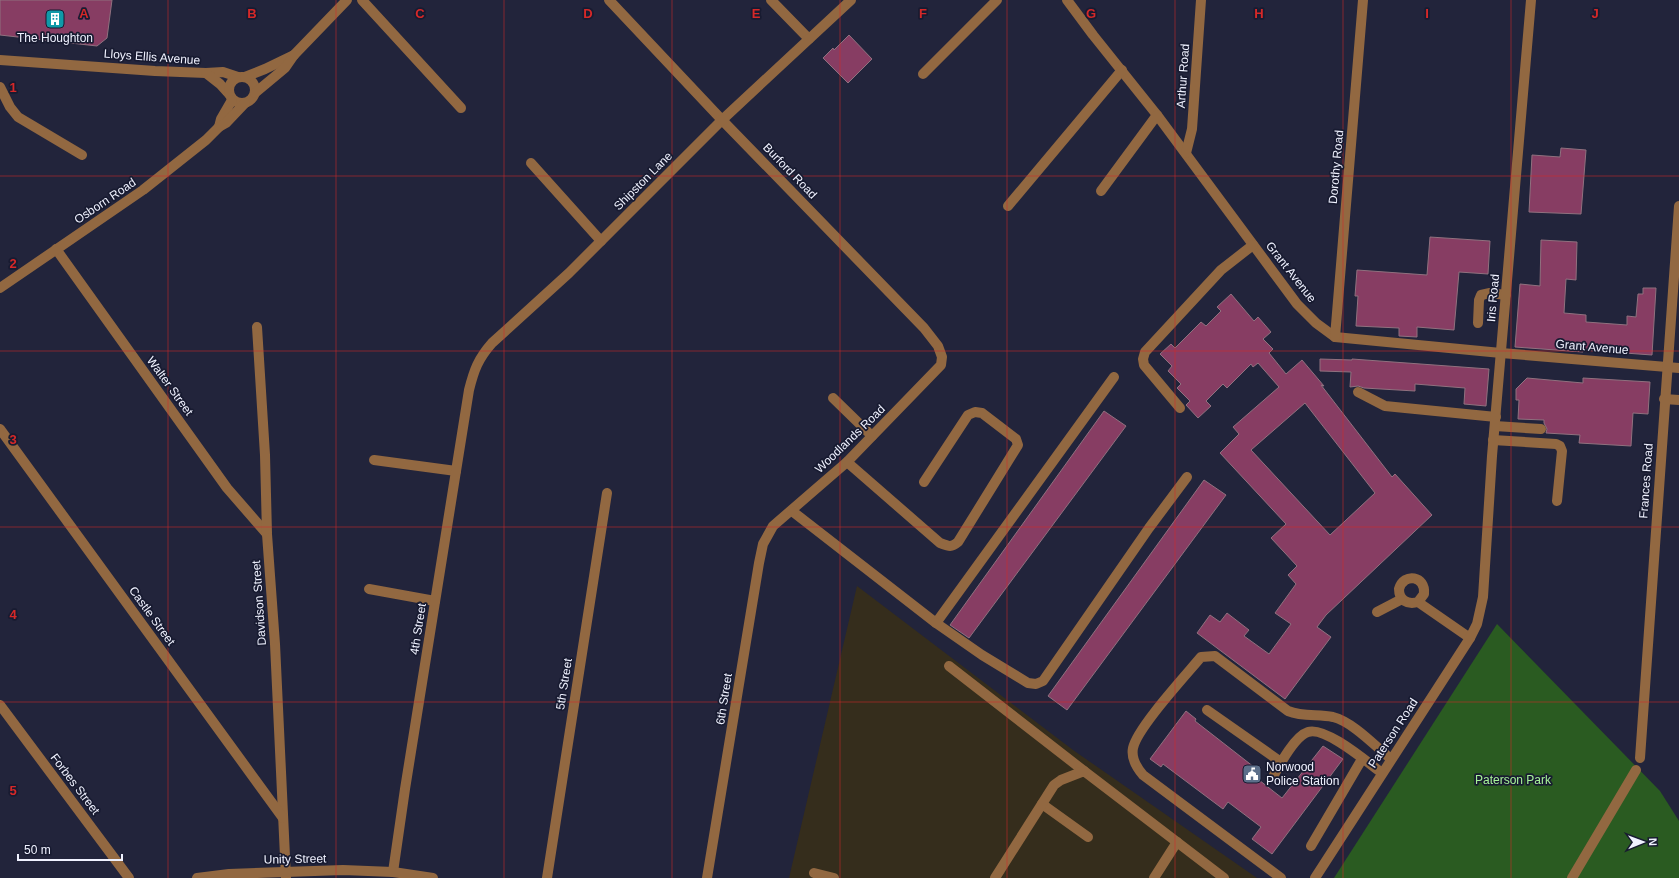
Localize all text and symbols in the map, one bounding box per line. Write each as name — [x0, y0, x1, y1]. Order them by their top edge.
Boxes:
text: A — [79, 6, 89, 21]
text: B — [247, 6, 257, 21]
text: C — [415, 6, 425, 21]
text: D — [583, 6, 593, 21]
text: E — [752, 6, 761, 21]
text: F — [919, 6, 927, 21]
text: G — [1086, 6, 1096, 21]
text: H — [1254, 6, 1264, 21]
text: I — [1425, 6, 1429, 21]
text: J — [1591, 6, 1599, 21]
building icon: The Houghton — [44, 8, 66, 30]
place label: The Houghton — [17, 31, 93, 45]
street label: Arthur Road — [1174, 43, 1192, 109]
street label: Lloys Ellis Avenue — [103, 47, 201, 67]
text: 1 — [9, 80, 17, 95]
street label: Dorothy Road — [1326, 130, 1346, 204]
street label: Burford Road — [760, 140, 820, 202]
street label: Shipston Lane — [611, 149, 675, 213]
street label: Osborn Road — [71, 175, 139, 227]
street label: Grant Avenue — [1263, 239, 1319, 305]
text: 2 — [9, 256, 17, 271]
street label: Iris Road — [1484, 273, 1502, 323]
street label: Grant Avenue — [1555, 337, 1629, 357]
street label: Walter Street — [144, 354, 197, 419]
street label: Woodlands Road — [812, 402, 888, 476]
text: 3 — [9, 432, 17, 447]
street label: Frances Road — [1636, 443, 1656, 519]
street label: Davidson Street — [249, 559, 269, 646]
street label: Castle Street — [126, 584, 178, 649]
street label: 4th Street — [407, 602, 429, 656]
text: 4 — [9, 607, 17, 622]
street label: 5th Street — [553, 657, 575, 711]
street label: 6th Street — [713, 672, 735, 726]
street label: Paterson Road — [1365, 696, 1421, 770]
street label: Forbes Street — [48, 751, 103, 818]
place label: Norwood Police Station — [1266, 760, 1339, 788]
public building icon: Norwood Police Station — [1241, 763, 1263, 785]
park label: Paterson Park — [1475, 773, 1552, 787]
text: 5 — [9, 783, 17, 798]
north arrow — [1623, 822, 1663, 862]
scale bar — [18, 836, 122, 862]
text: N — [1647, 838, 1659, 846]
text: 50 m — [24, 843, 51, 857]
street label: Unity Street — [264, 851, 327, 867]

